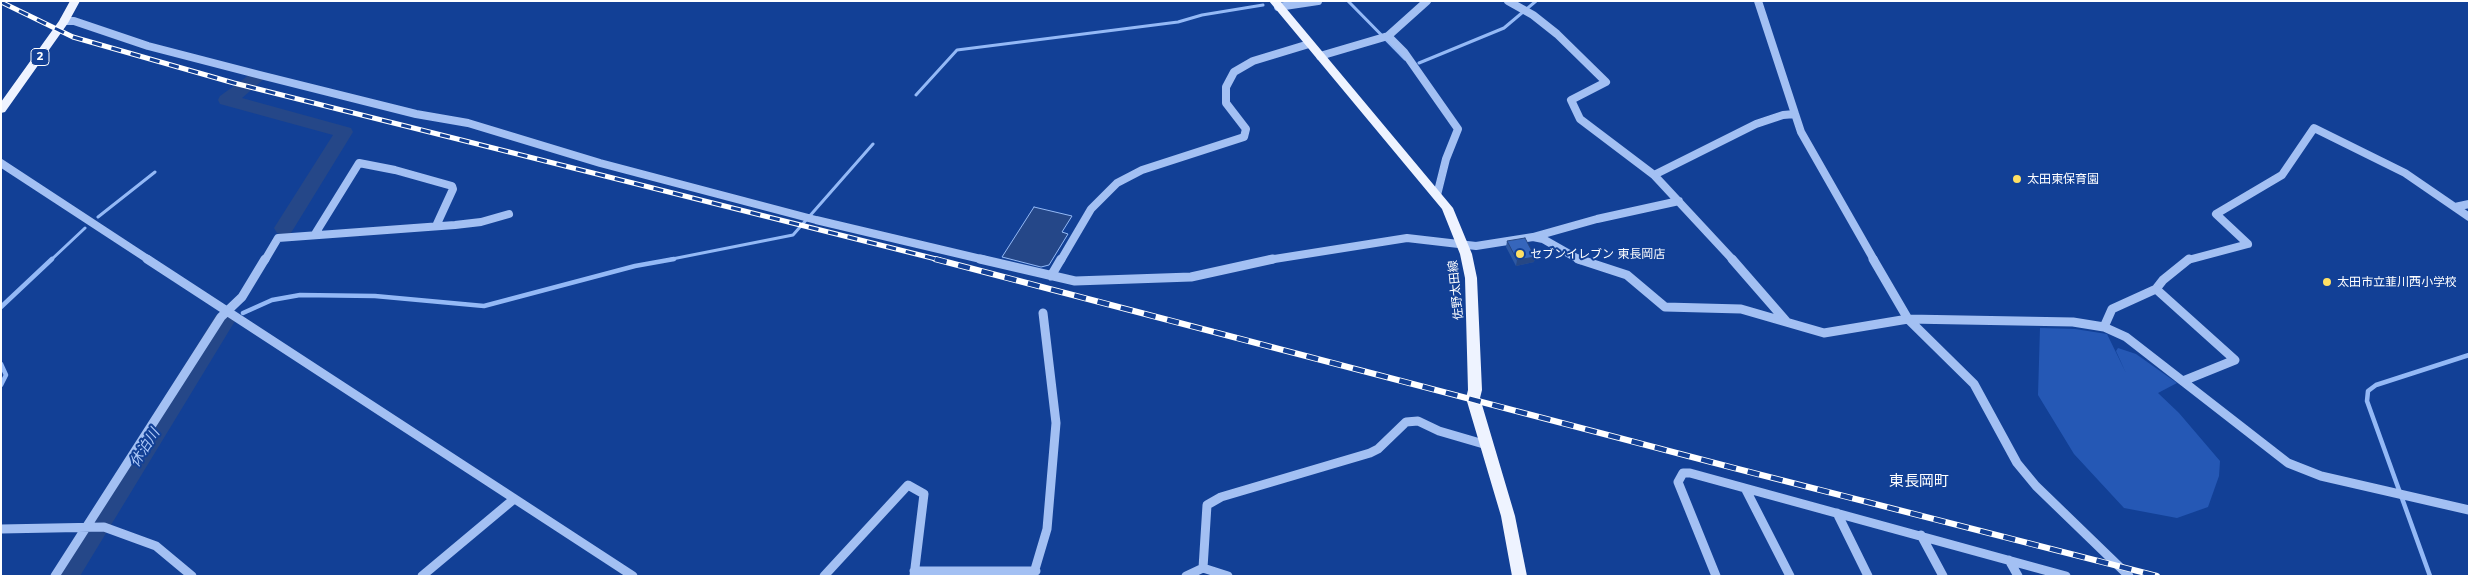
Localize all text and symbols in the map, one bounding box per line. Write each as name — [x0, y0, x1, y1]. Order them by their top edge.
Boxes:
road number: 2 — [31, 48, 49, 66]
place label: 太田東保育園 — [2027, 172, 2099, 186]
marker: 太田東保育園 — [2011, 173, 2023, 185]
place label: セブンイレブン 東長岡店 — [1530, 247, 1665, 261]
marker: セブンイレブン 東長岡店 — [1514, 248, 1526, 260]
street label: 佐野太田線 — [1446, 259, 1466, 321]
place label: 太田市立韮川西小学校 — [2337, 275, 2457, 289]
marker: 太田市立韮川西小学校 — [2321, 276, 2333, 288]
water label: 休泊川 — [127, 426, 163, 470]
district label: 東長岡町 — [1889, 473, 1949, 491]

